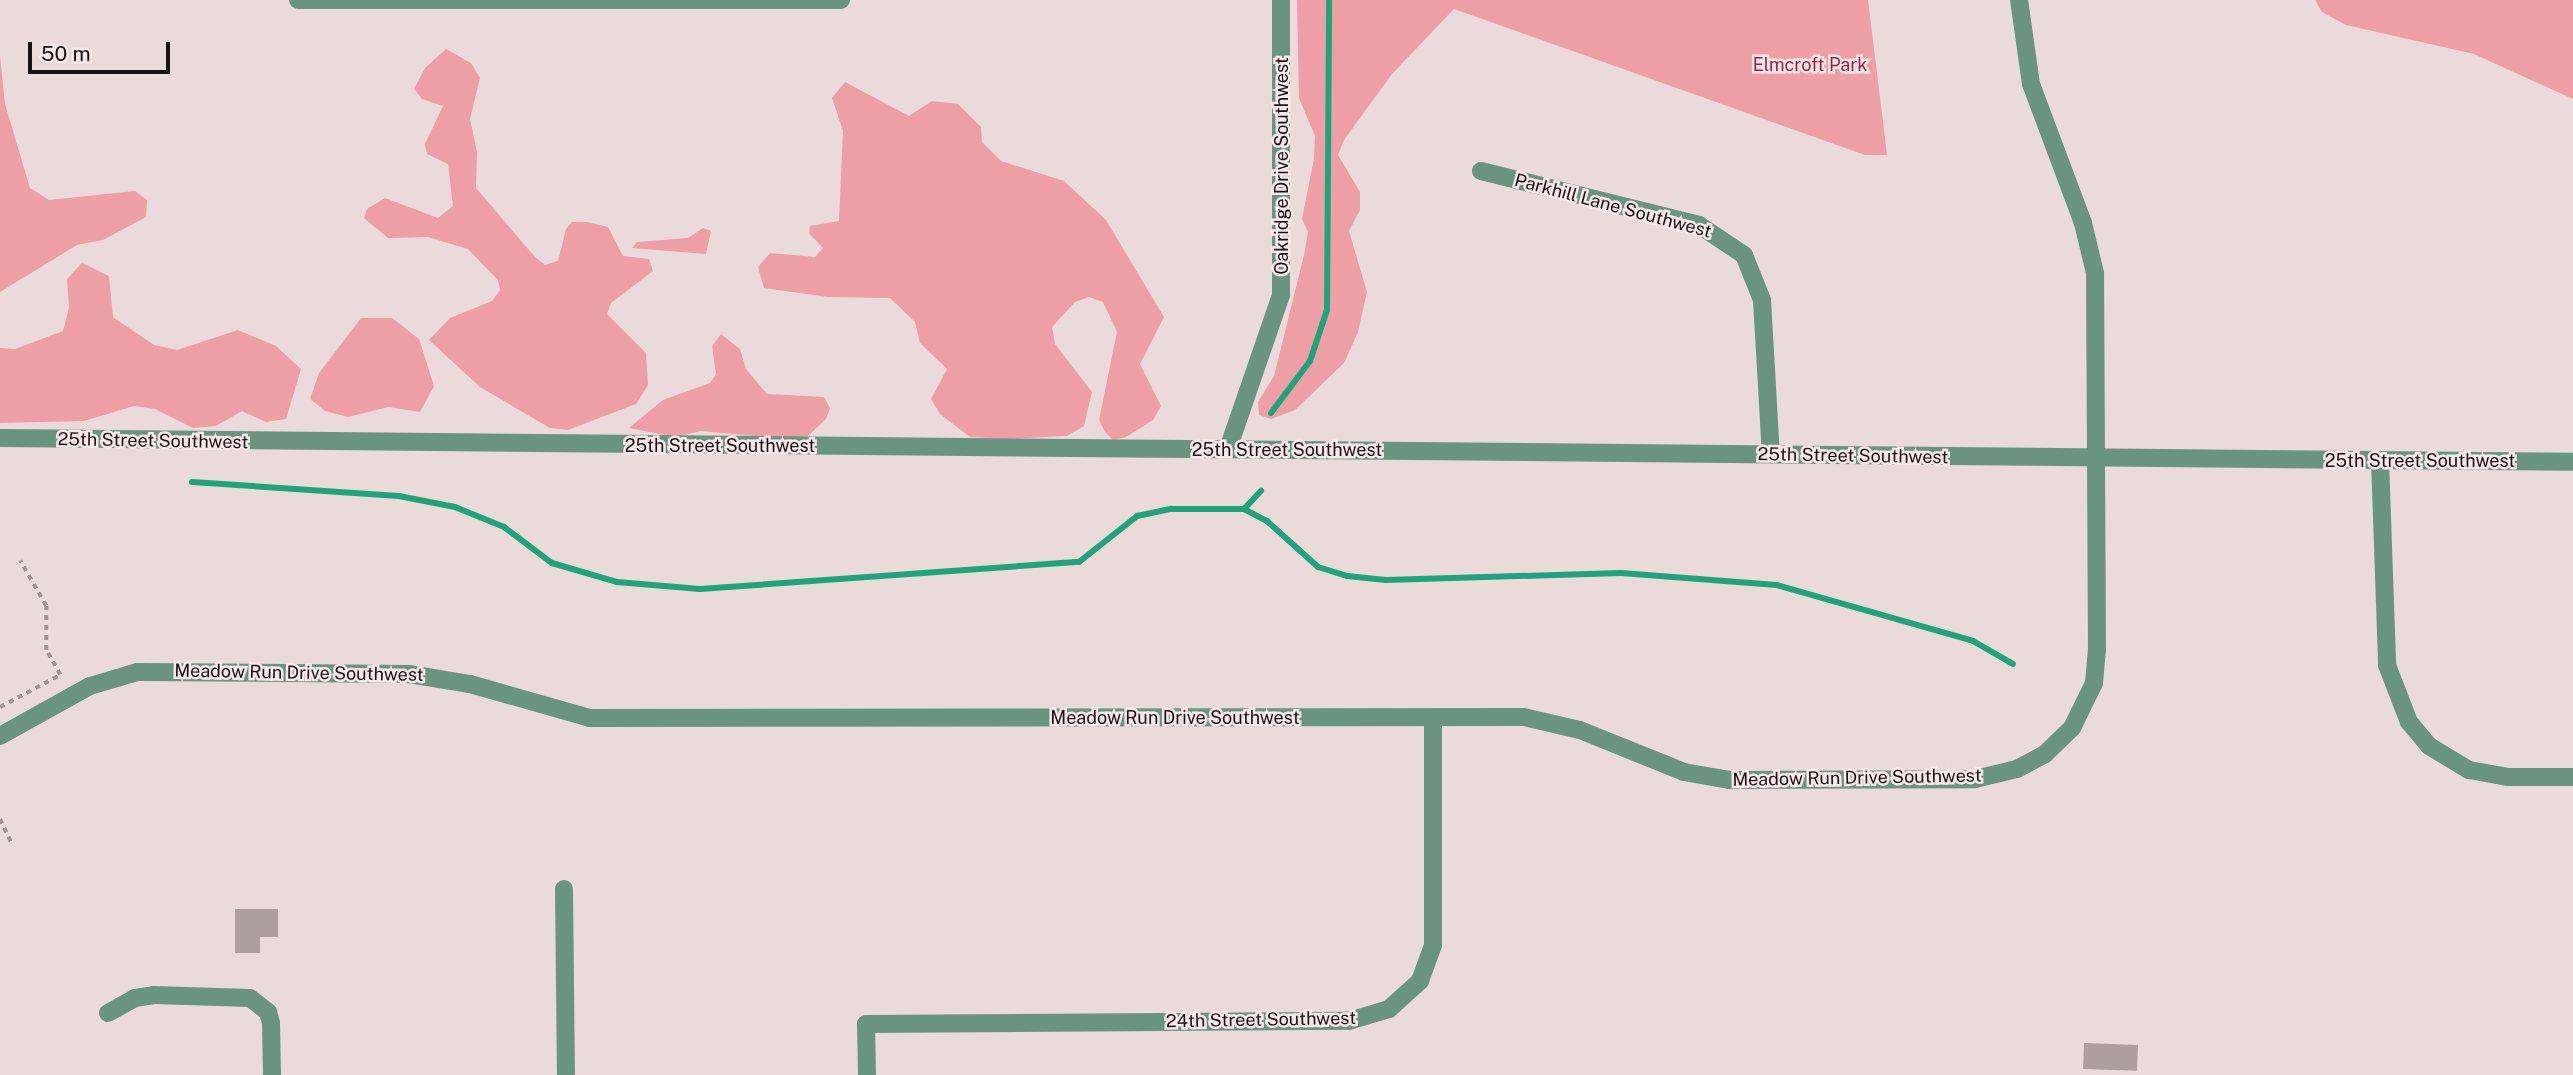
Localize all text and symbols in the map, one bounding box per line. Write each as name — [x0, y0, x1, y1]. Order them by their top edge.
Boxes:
scale bar — [32, 28, 173, 72]
text: 50 m — [41, 41, 91, 66]
park label: Elmcroft Park — [1753, 54, 1867, 76]
street label: Oakridge Drive Southwest — [1271, 57, 1293, 275]
street label: Parkhill Lane Southwest — [1512, 169, 1714, 243]
street label: 25th Street Southwest — [58, 429, 248, 453]
street label: 25th Street Southwest — [625, 435, 815, 457]
street label: 25th Street Southwest — [1192, 439, 1382, 461]
street label: 25th Street Southwest — [1758, 444, 1948, 468]
street label: 25th Street Southwest — [2325, 450, 2515, 472]
street label: Meadow Run Drive Southwest — [174, 660, 424, 686]
street label: Meadow Run Drive Southwest — [1050, 707, 1300, 729]
street label: Meadow Run Drive Southwest — [1732, 765, 1982, 791]
street label: 24th Street Southwest — [1166, 1008, 1356, 1032]

